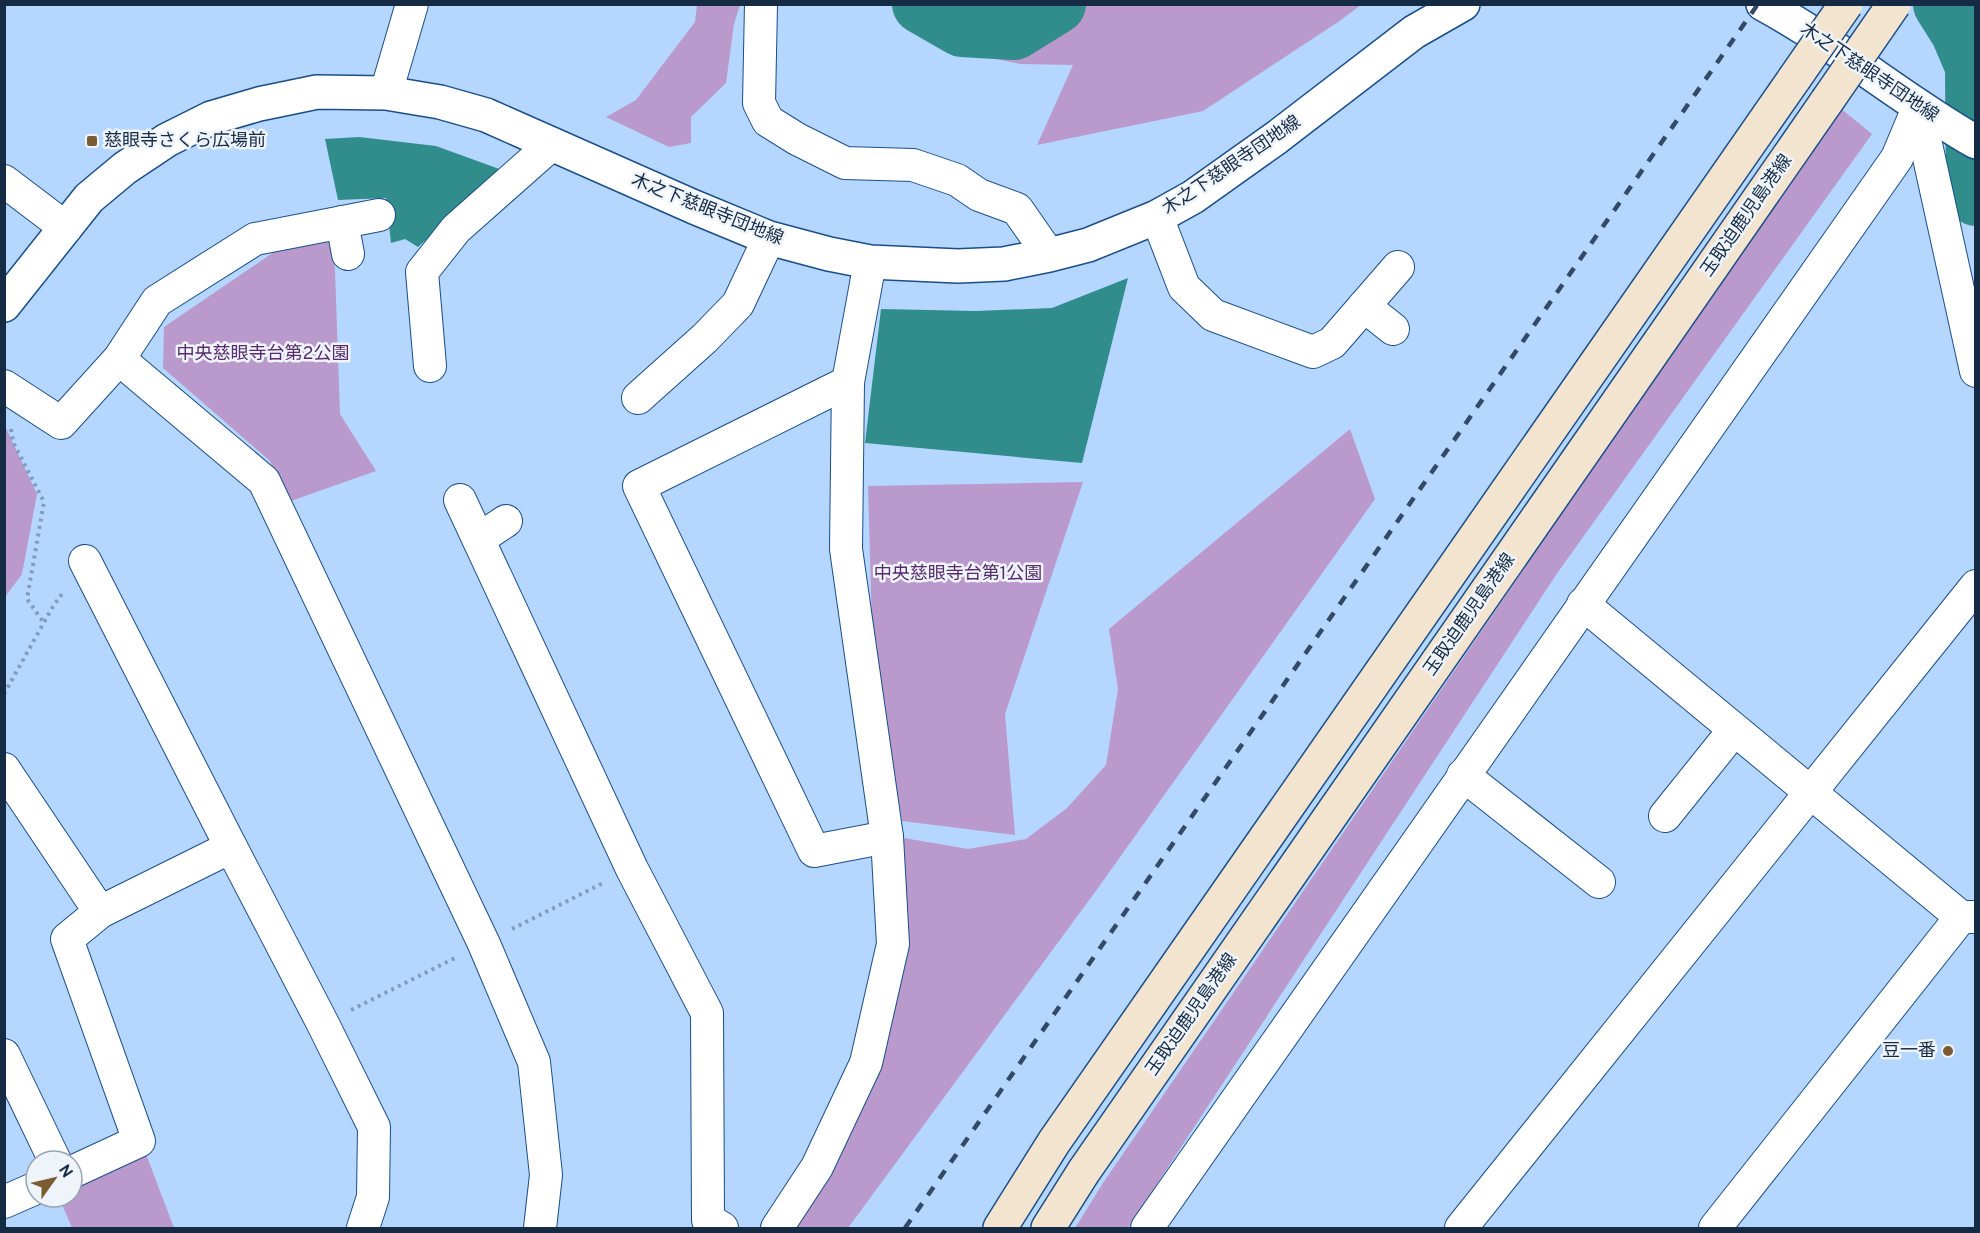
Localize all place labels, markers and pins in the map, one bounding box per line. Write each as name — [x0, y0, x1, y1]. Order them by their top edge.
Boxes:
place label: 慈眼寺さくら広場前 — [104, 130, 266, 153]
marker: 慈眼寺さくら広場前 — [85, 134, 99, 148]
place label: 豆一番 — [1882, 1040, 1936, 1063]
marker: 豆一番 — [1941, 1044, 1955, 1058]

